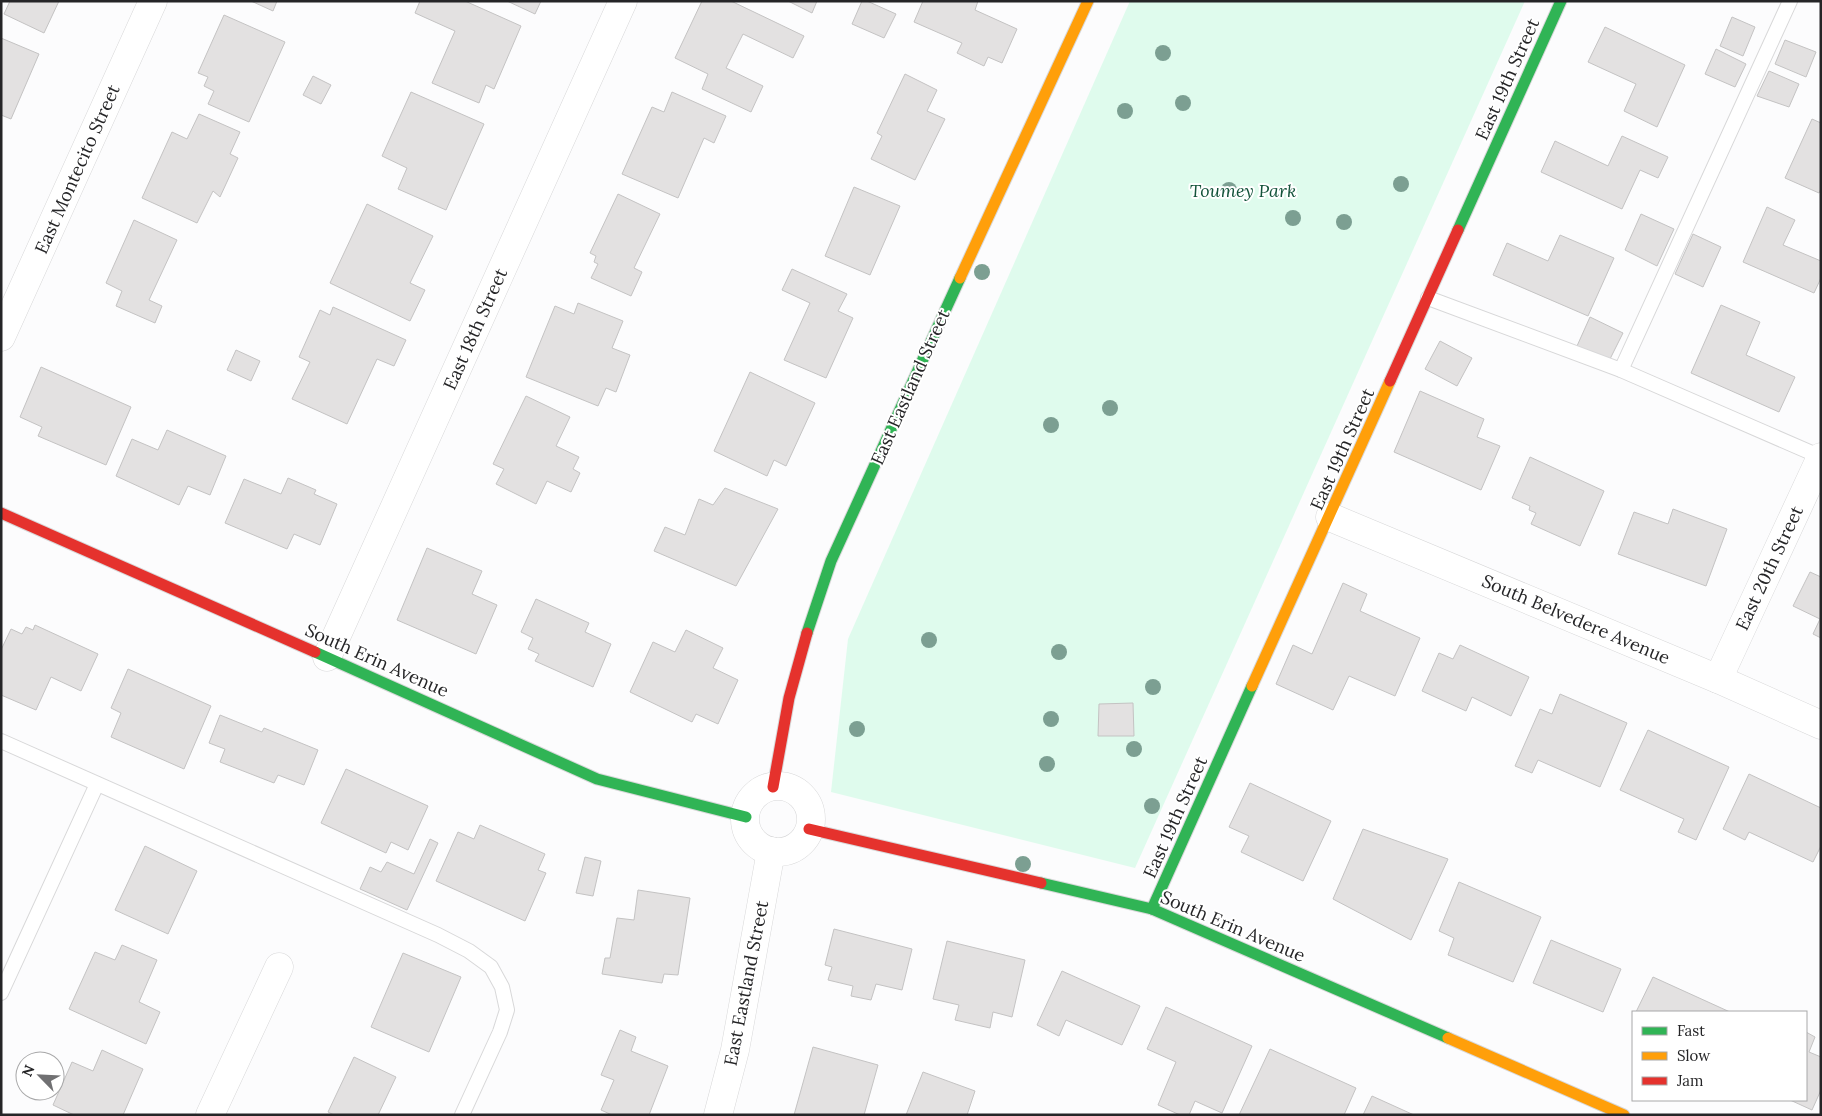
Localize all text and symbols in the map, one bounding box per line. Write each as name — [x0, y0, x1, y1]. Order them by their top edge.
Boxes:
street label: East 19th Street — [1470, 14, 1544, 144]
street label: East Montecito Street — [29, 81, 125, 257]
park label: Toumey Park — [1190, 179, 1296, 202]
street label: East 18th Street — [438, 265, 512, 393]
street label: East Eastland Street — [865, 306, 955, 468]
street label: East 19th Street — [1305, 384, 1379, 514]
street label: East 20th Street — [1730, 502, 1808, 634]
street label: South Belvedere Avenue — [1478, 569, 1674, 669]
street label: South Erin Avenue — [302, 618, 453, 702]
street label: East 19th Street — [1138, 752, 1212, 882]
street label: South Erin Avenue — [1157, 885, 1309, 967]
street label: East Eastland Street — [719, 898, 773, 1068]
legend — [1632, 1011, 1807, 1101]
text: Fast — [1677, 1021, 1705, 1040]
text: Slow — [1677, 1046, 1710, 1065]
north arrow — [15, 1051, 65, 1101]
text: N — [18, 1062, 39, 1079]
text: Jam — [1676, 1071, 1704, 1090]

